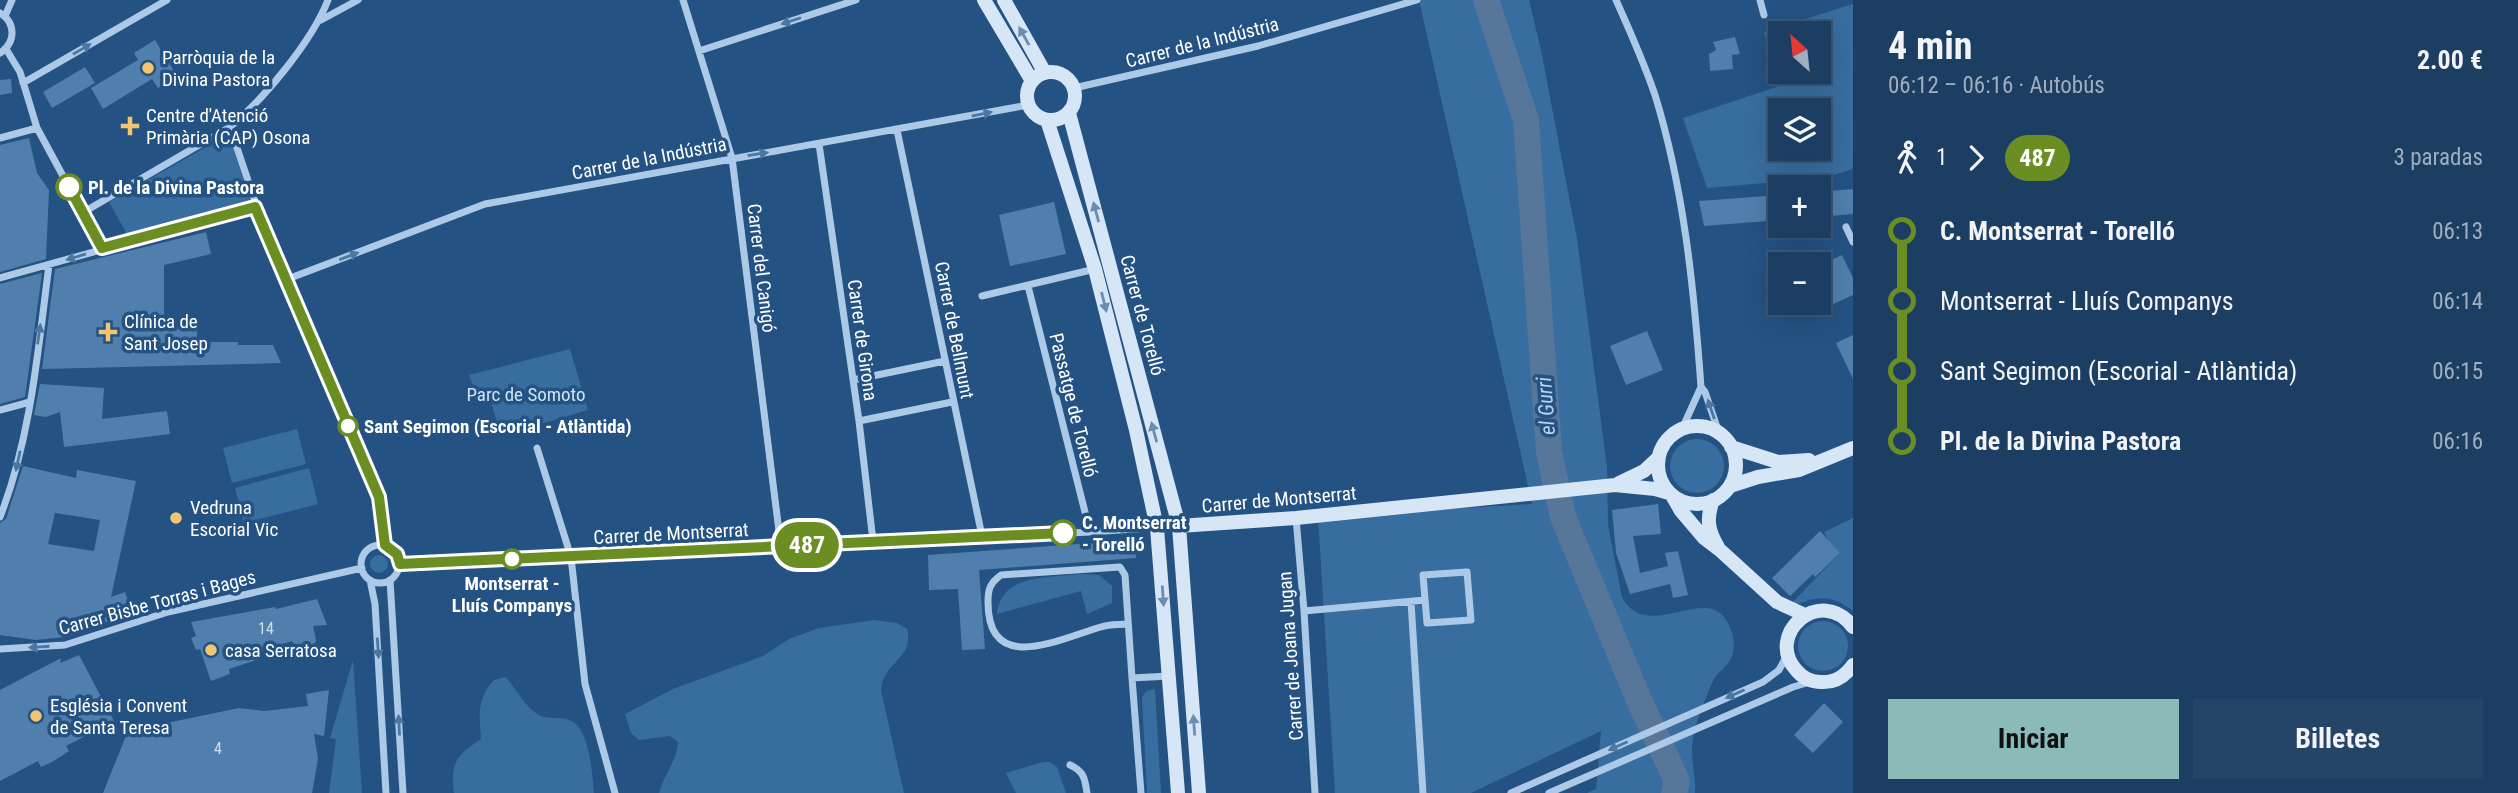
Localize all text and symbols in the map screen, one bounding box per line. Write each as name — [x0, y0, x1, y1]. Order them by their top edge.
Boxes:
street label: Carrer de la Indústria — [1123, 12, 1281, 73]
one-way arrow — [781, 17, 802, 27]
north arrow — [1768, 21, 1830, 84]
map controls — [1768, 21, 1831, 315]
text: 4 min — [1888, 24, 1972, 68]
one-way arrow — [1018, 27, 1030, 46]
one-way arrow — [73, 43, 92, 55]
text: 2.00 € — [2417, 45, 2483, 75]
place label: Parròquia de la Divina Pastora — [162, 46, 275, 91]
marker: Parròquia de la Divina Pastora — [140, 60, 156, 76]
text: 06:12 – 06:16 · Autobús — [1888, 72, 2105, 99]
button: layers — [1768, 98, 1831, 161]
place label: Centre d'Atenció Primària (CAP) Osona — [146, 104, 310, 149]
one-way arrow — [971, 108, 993, 119]
marker: Centre d'Atenció Primària (CAP) Osona — [120, 116, 140, 136]
street label: Carrer de la Indústria — [570, 132, 728, 185]
icon: walk — [1888, 139, 1926, 177]
icon: forward — [1957, 139, 1995, 177]
text: 1 — [1936, 144, 1947, 171]
text: 487 — [2019, 144, 2056, 172]
text: 3 paradas — [2394, 144, 2483, 171]
one-way arrow — [747, 148, 769, 159]
marker: Pl. de la Divina Pastora — [56, 174, 82, 200]
button: + — [1768, 175, 1831, 238]
place label: Pl. de la Divina Pastora — [88, 176, 264, 199]
one-way arrow — [1090, 201, 1101, 223]
street label: Carrer del Canigó — [742, 202, 781, 334]
text: C. Montserrat - Torelló — [1940, 216, 2175, 246]
text: 06:13 — [2432, 218, 2483, 245]
one-way arrow — [338, 250, 359, 261]
one-way arrow — [65, 252, 86, 262]
street label: Carrer de Torelló — [1115, 252, 1170, 378]
button: − — [1768, 252, 1831, 315]
street label: Carrer de Bellmunt — [930, 260, 979, 401]
street label: Carrer de Girona — [843, 278, 882, 402]
text: Montserrat - Lluís Companys — [1940, 286, 2234, 316]
text: 06:14 — [2432, 288, 2483, 315]
one-way arrow — [1099, 292, 1110, 314]
place label: Clínica de Sant Josep — [124, 310, 208, 355]
marker: Clínica de Sant Josep — [98, 322, 118, 342]
one-way arrow — [34, 323, 45, 345]
street label: Passatge de Torelló — [1044, 331, 1103, 480]
text: Sant Segimon (Escorial - Atlàntida) — [1940, 356, 2297, 386]
text: 06:15 — [2432, 358, 2483, 385]
water label: el Gurri — [1532, 376, 1560, 436]
park label: Parc de Somoto — [466, 383, 586, 406]
one-way arrow — [1705, 399, 1716, 420]
place label: Sant Segimon (Escorial - Atlàntida) — [364, 415, 632, 438]
marker: Sant Segimon (Escorial - Atlàntida) — [338, 416, 358, 436]
one-way arrow — [1149, 421, 1159, 442]
text: Pl. de la Divina Pastora — [1940, 426, 2181, 456]
text: 06:16 — [2432, 428, 2483, 455]
one-way arrow — [13, 450, 24, 472]
street label: Carrer de Montserrat — [1201, 481, 1357, 518]
place label: Vedruna Escorial Vic — [190, 496, 278, 541]
marker: Vedruna Escorial Vic — [168, 510, 184, 526]
place label: C. Montserrat - Torelló — [1082, 511, 1187, 556]
street label: Carrer de Montserrat — [593, 518, 749, 549]
marker: C. Montserrat - Torelló — [1050, 520, 1076, 546]
line badge: 487 — [767, 522, 847, 568]
text: 487 — [789, 531, 825, 559]
marker: Montserrat - Lluís Companys — [502, 549, 522, 569]
street label: Carrer Bisbe Torras i Bages — [56, 565, 258, 640]
street label: Carrer de Joana Jugan — [1273, 571, 1308, 741]
place label: Montserrat - Lluís Companys — [452, 572, 572, 617]
one-way arrow — [1158, 585, 1169, 607]
house number: 14 — [258, 619, 274, 638]
one-way arrow — [373, 637, 384, 659]
place label: casa Serratosa — [225, 639, 337, 662]
one-way arrow — [28, 641, 50, 652]
marker: casa Serratosa — [203, 642, 219, 658]
one-way arrow — [1725, 689, 1746, 700]
place label: Església i Convent de Santa Teresa — [50, 694, 187, 739]
button: Iniciar — [1888, 699, 2179, 779]
button: Billetes — [2193, 699, 2483, 779]
marker: Església i Convent de Santa Teresa — [28, 708, 44, 724]
one-way arrow — [394, 714, 405, 736]
one-way arrow — [1189, 714, 1200, 736]
house number: 4 — [214, 739, 222, 758]
one-way arrow — [1608, 740, 1628, 752]

